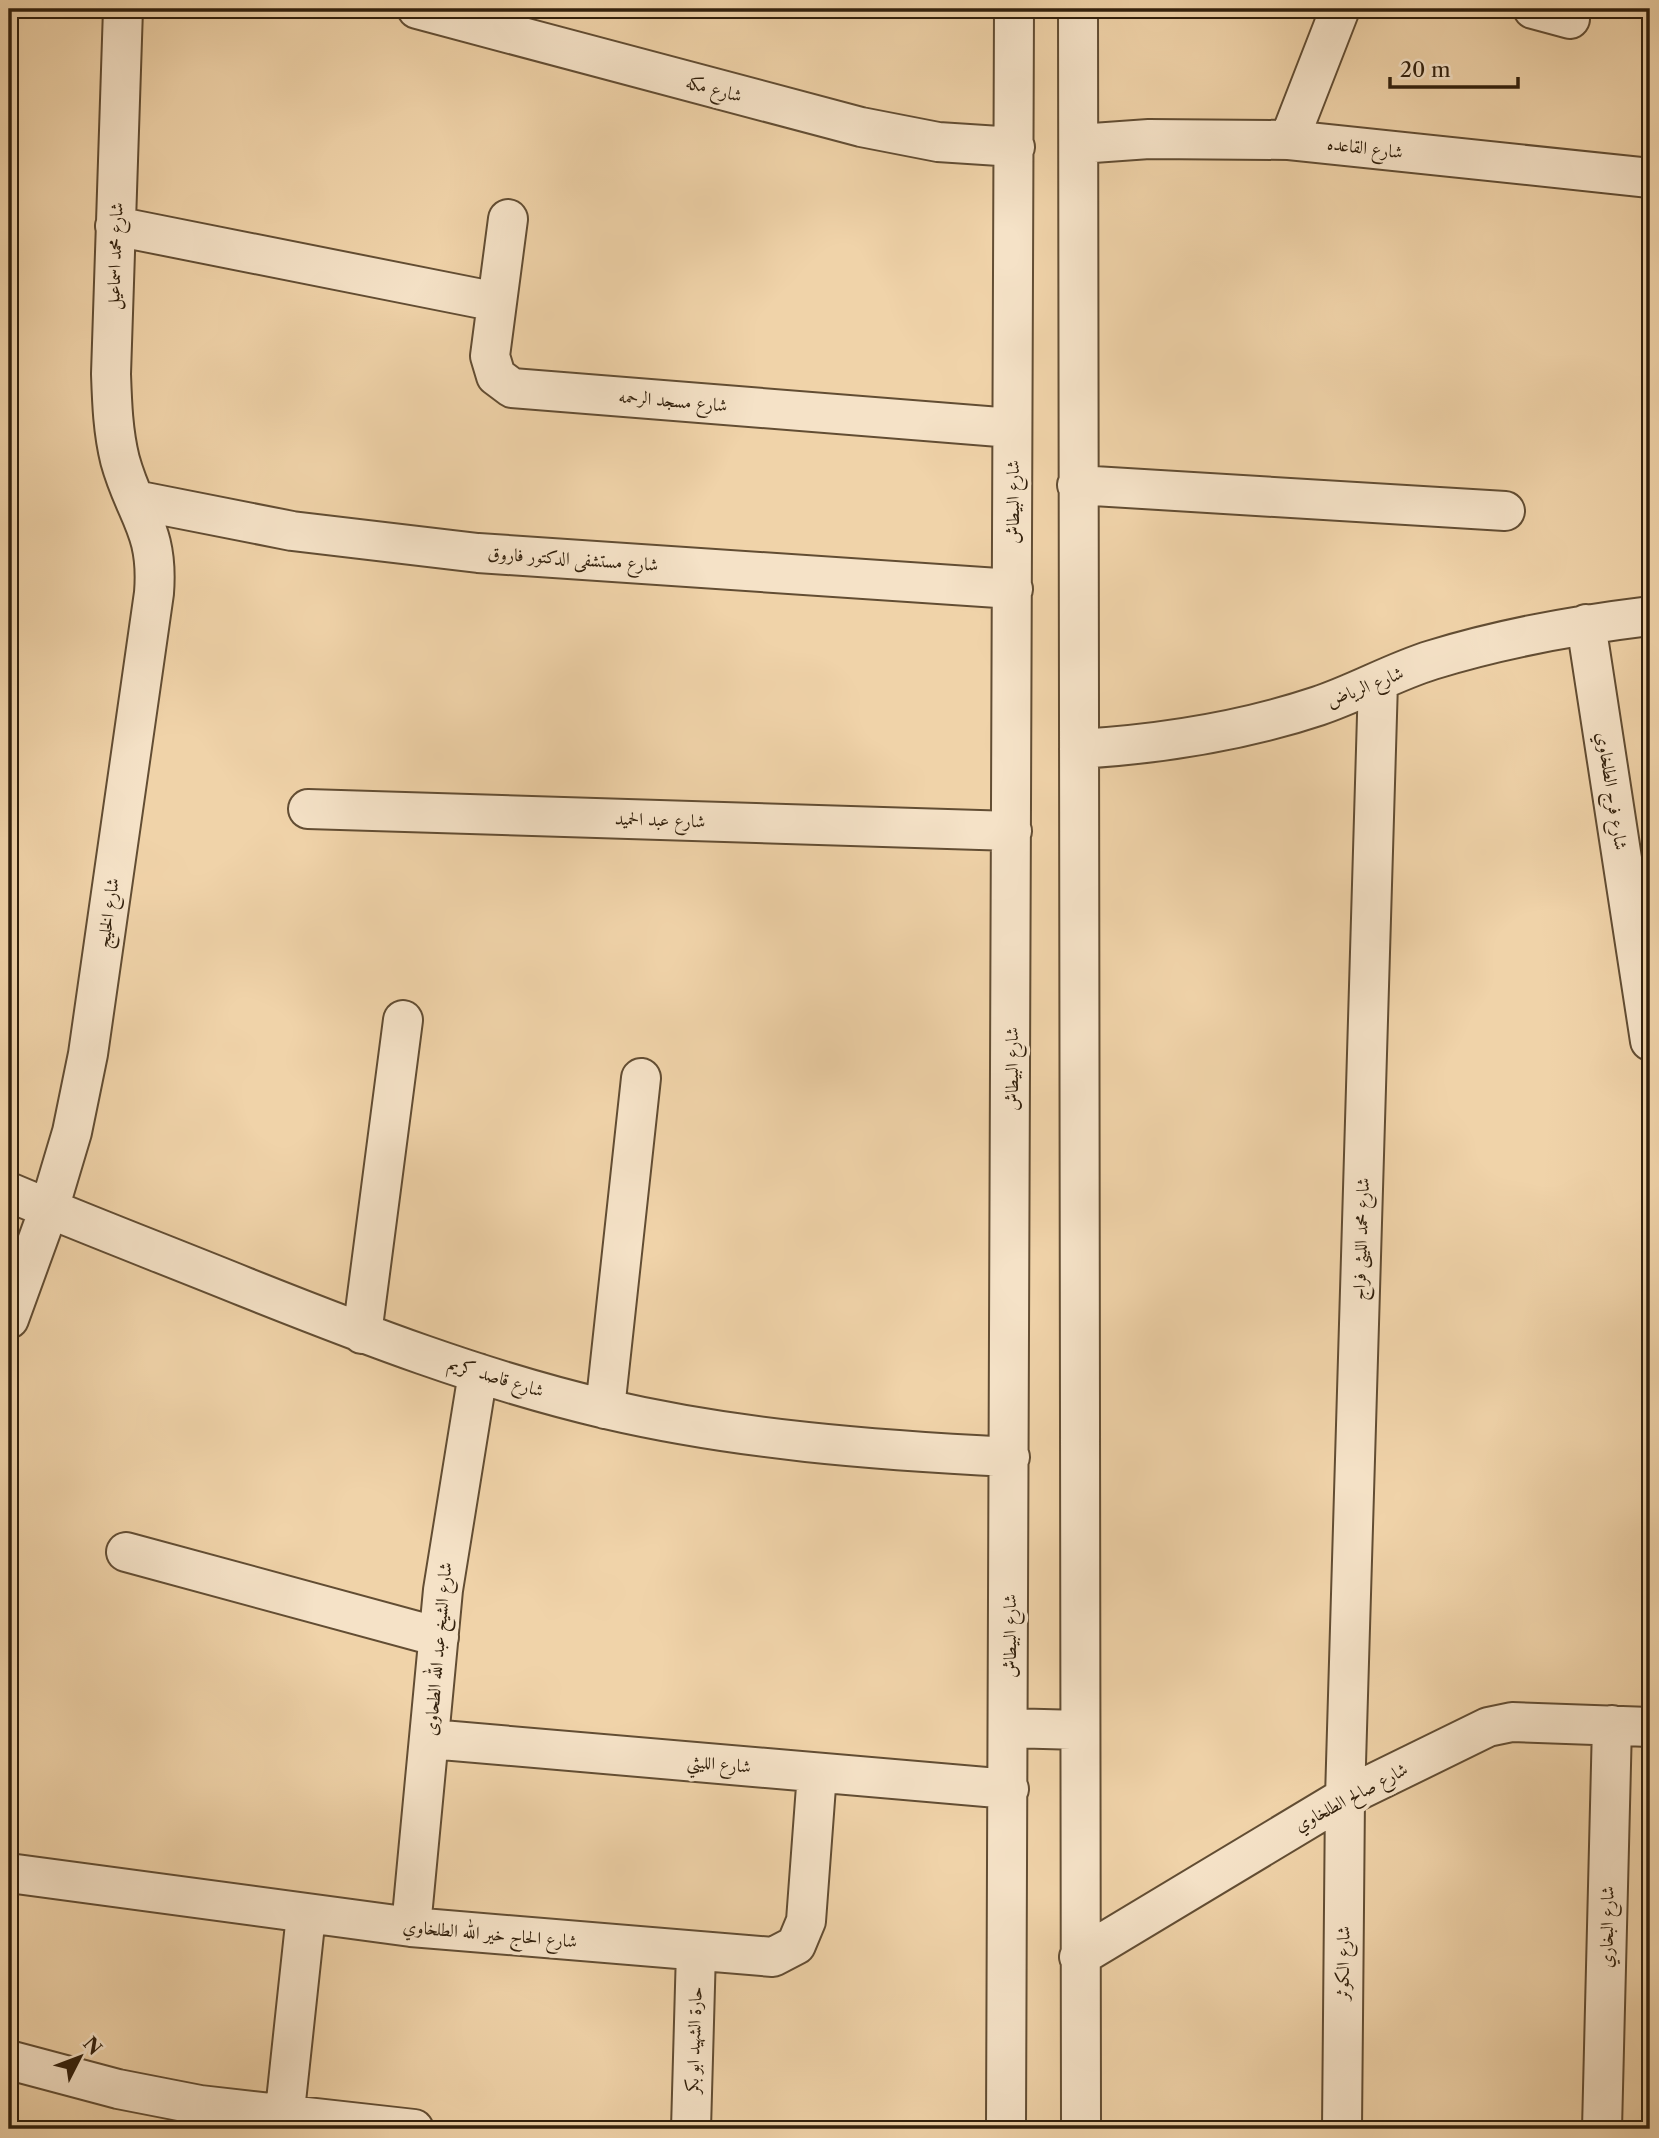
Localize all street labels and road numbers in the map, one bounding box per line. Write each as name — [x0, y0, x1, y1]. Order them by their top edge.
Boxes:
street label: شارع مكه — [682, 71, 745, 111]
street label: شارع القاعده — [1325, 132, 1404, 168]
street label: شارع محمد اسماعيل — [102, 202, 132, 310]
street label: شارع مسجد الرحمه — [617, 385, 728, 421]
street label: شارع البيطاش — [1002, 460, 1028, 544]
street label: شارع مستشفى الدكتور فاروق — [487, 542, 659, 580]
street label: شارع الرياض — [1323, 662, 1408, 716]
street label: شارع فرج الطلخاوي — [1587, 730, 1632, 852]
street label: شارع عبد الحميد — [614, 807, 706, 837]
street label: شارع الخليج — [92, 876, 129, 950]
street label: شارع البيطاش — [1001, 1027, 1027, 1111]
street label: شارع محمد الليثى فراج — [1348, 1177, 1379, 1301]
street label: شارع قاصد كريم — [444, 1352, 546, 1407]
street label: شارع الشيخ عبد الله الطحاوى — [416, 1561, 462, 1737]
street label: شارع البيطاش — [999, 1594, 1025, 1678]
street label: شارع الليثي — [686, 1750, 752, 1784]
street label: شارع صالح الطلخاوي — [1291, 1758, 1414, 1841]
street label: شارع البخاري — [1595, 1886, 1623, 1968]
street label: شارع الحاج خير الله الطلخاوي — [401, 1912, 578, 1958]
street label: شارع الكوثر — [1331, 1926, 1359, 2002]
street label: حارة الشهيد ابو بكر — [681, 1986, 708, 2096]

